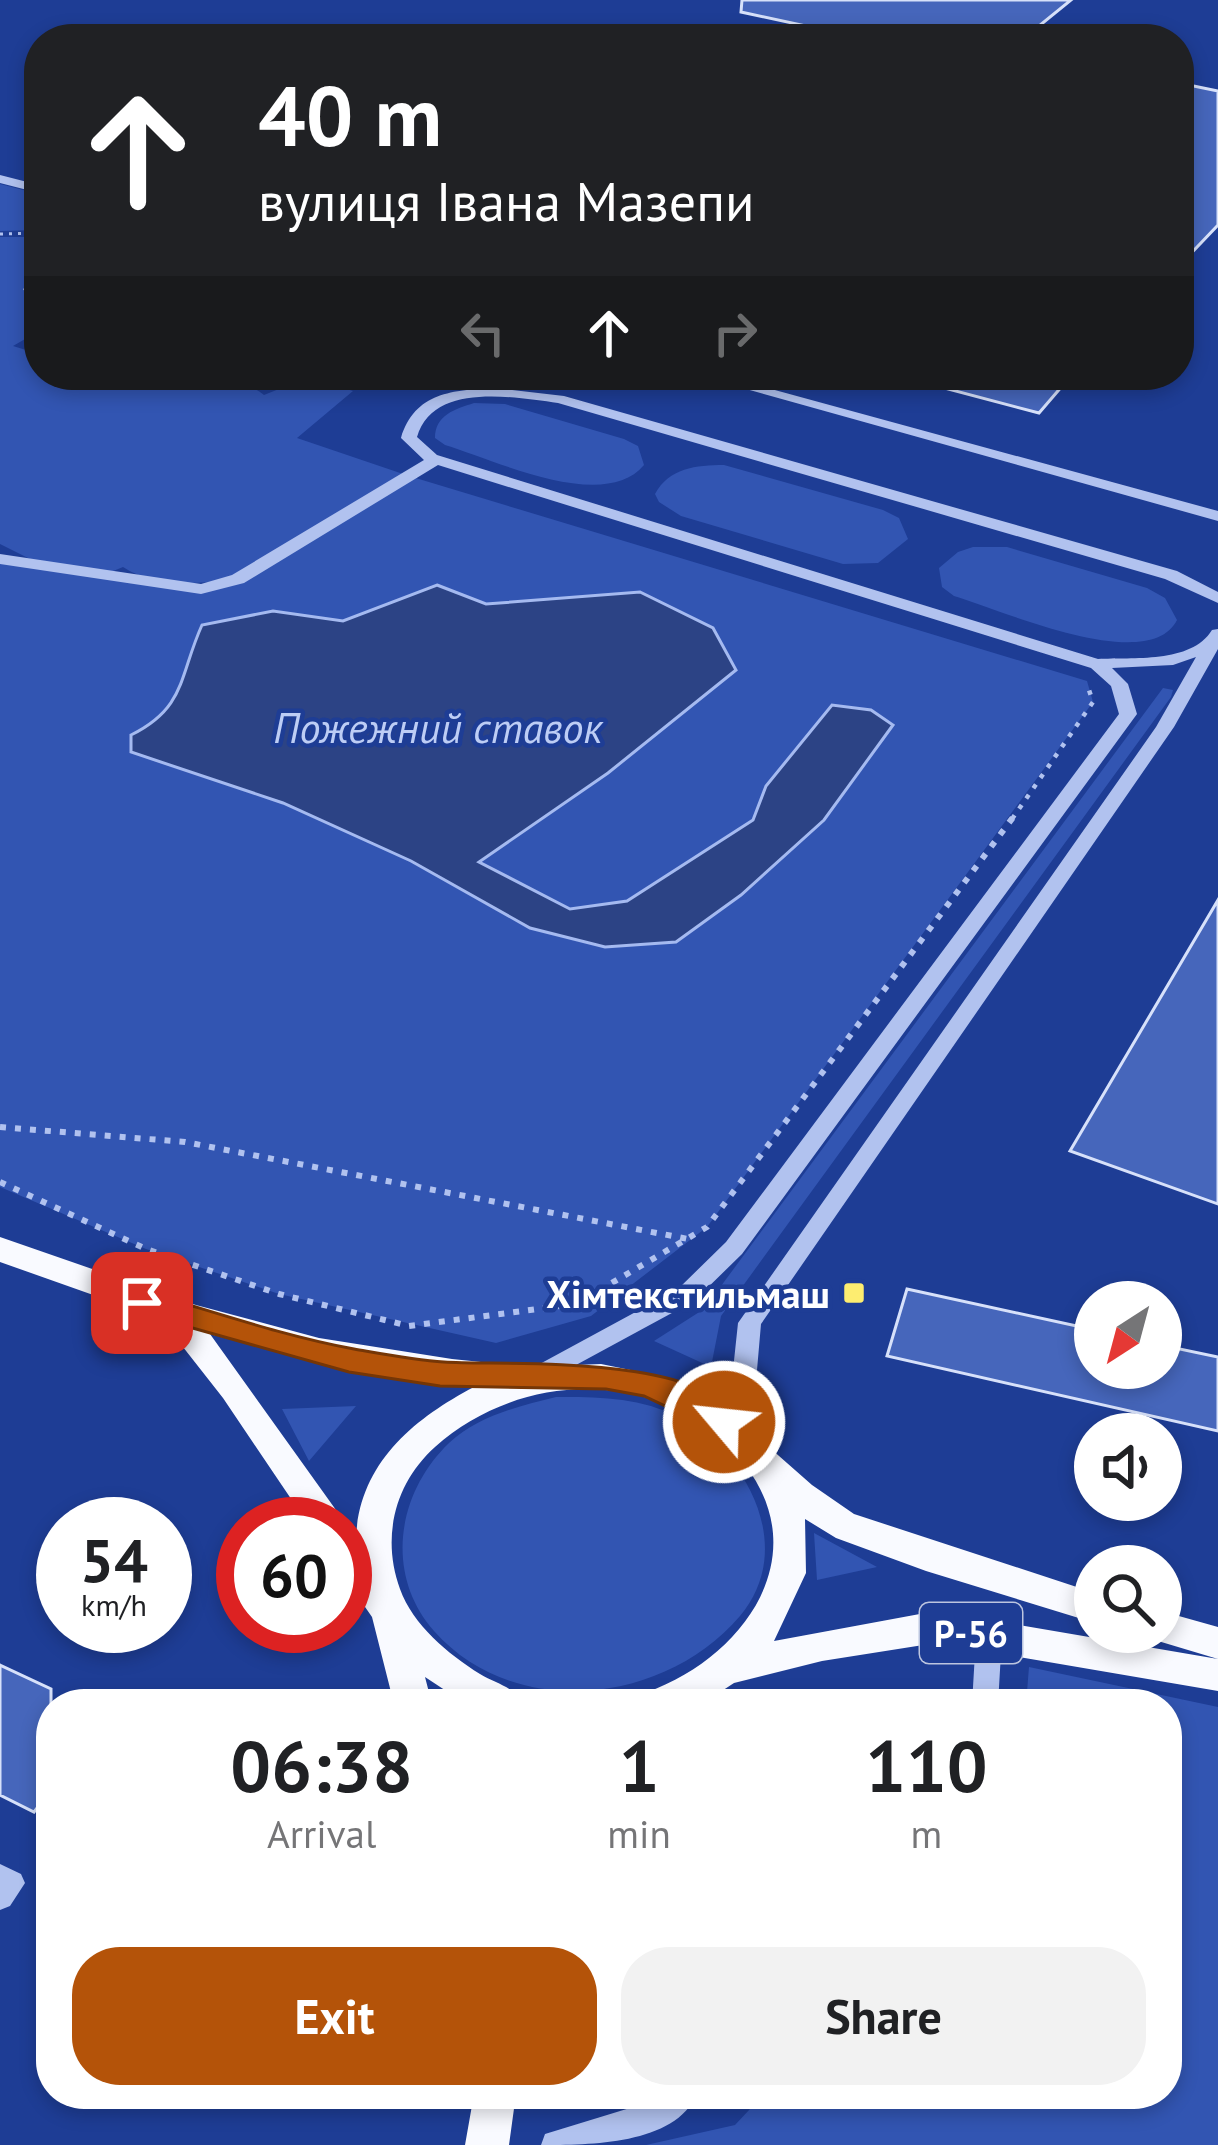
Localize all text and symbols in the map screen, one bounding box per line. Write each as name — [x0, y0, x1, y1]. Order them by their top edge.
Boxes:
text: 40 m — [258, 60, 442, 169]
icon: ahead — [60, 72, 216, 228]
text: вулиця Івана Мазепи — [258, 166, 755, 236]
icon: left — [450, 300, 516, 366]
icon: ahead — [576, 300, 642, 366]
icon: right — [702, 300, 768, 366]
water label: Пожежний ставок — [273, 700, 604, 755]
pin — [91, 1252, 193, 1354]
place label: Хімтекстильмаш — [546, 1268, 830, 1319]
icon: arrive — [109, 1270, 175, 1336]
marker: Хімтекстильмаш — [841, 1280, 867, 1306]
north arrow — [1074, 1281, 1182, 1389]
map controls — [1074, 1281, 1182, 1653]
position arrow — [661, 1359, 787, 1485]
button: sound — [1074, 1413, 1182, 1521]
speed limit sign: 60 — [216, 1497, 372, 1653]
text: 54 — [80, 1521, 148, 1599]
button: search — [1074, 1545, 1182, 1653]
text: km/h — [81, 1585, 147, 1624]
road number: Р-56 — [920, 1603, 1022, 1663]
text: 06:38 — [230, 1719, 413, 1812]
text: 1 — [619, 1719, 660, 1812]
text: 110 — [865, 1719, 988, 1812]
text: Arrival — [267, 1808, 376, 1859]
text: min — [607, 1808, 671, 1859]
text: m — [911, 1808, 942, 1859]
button: Exit — [72, 1947, 597, 2085]
button: Share — [621, 1947, 1146, 2085]

